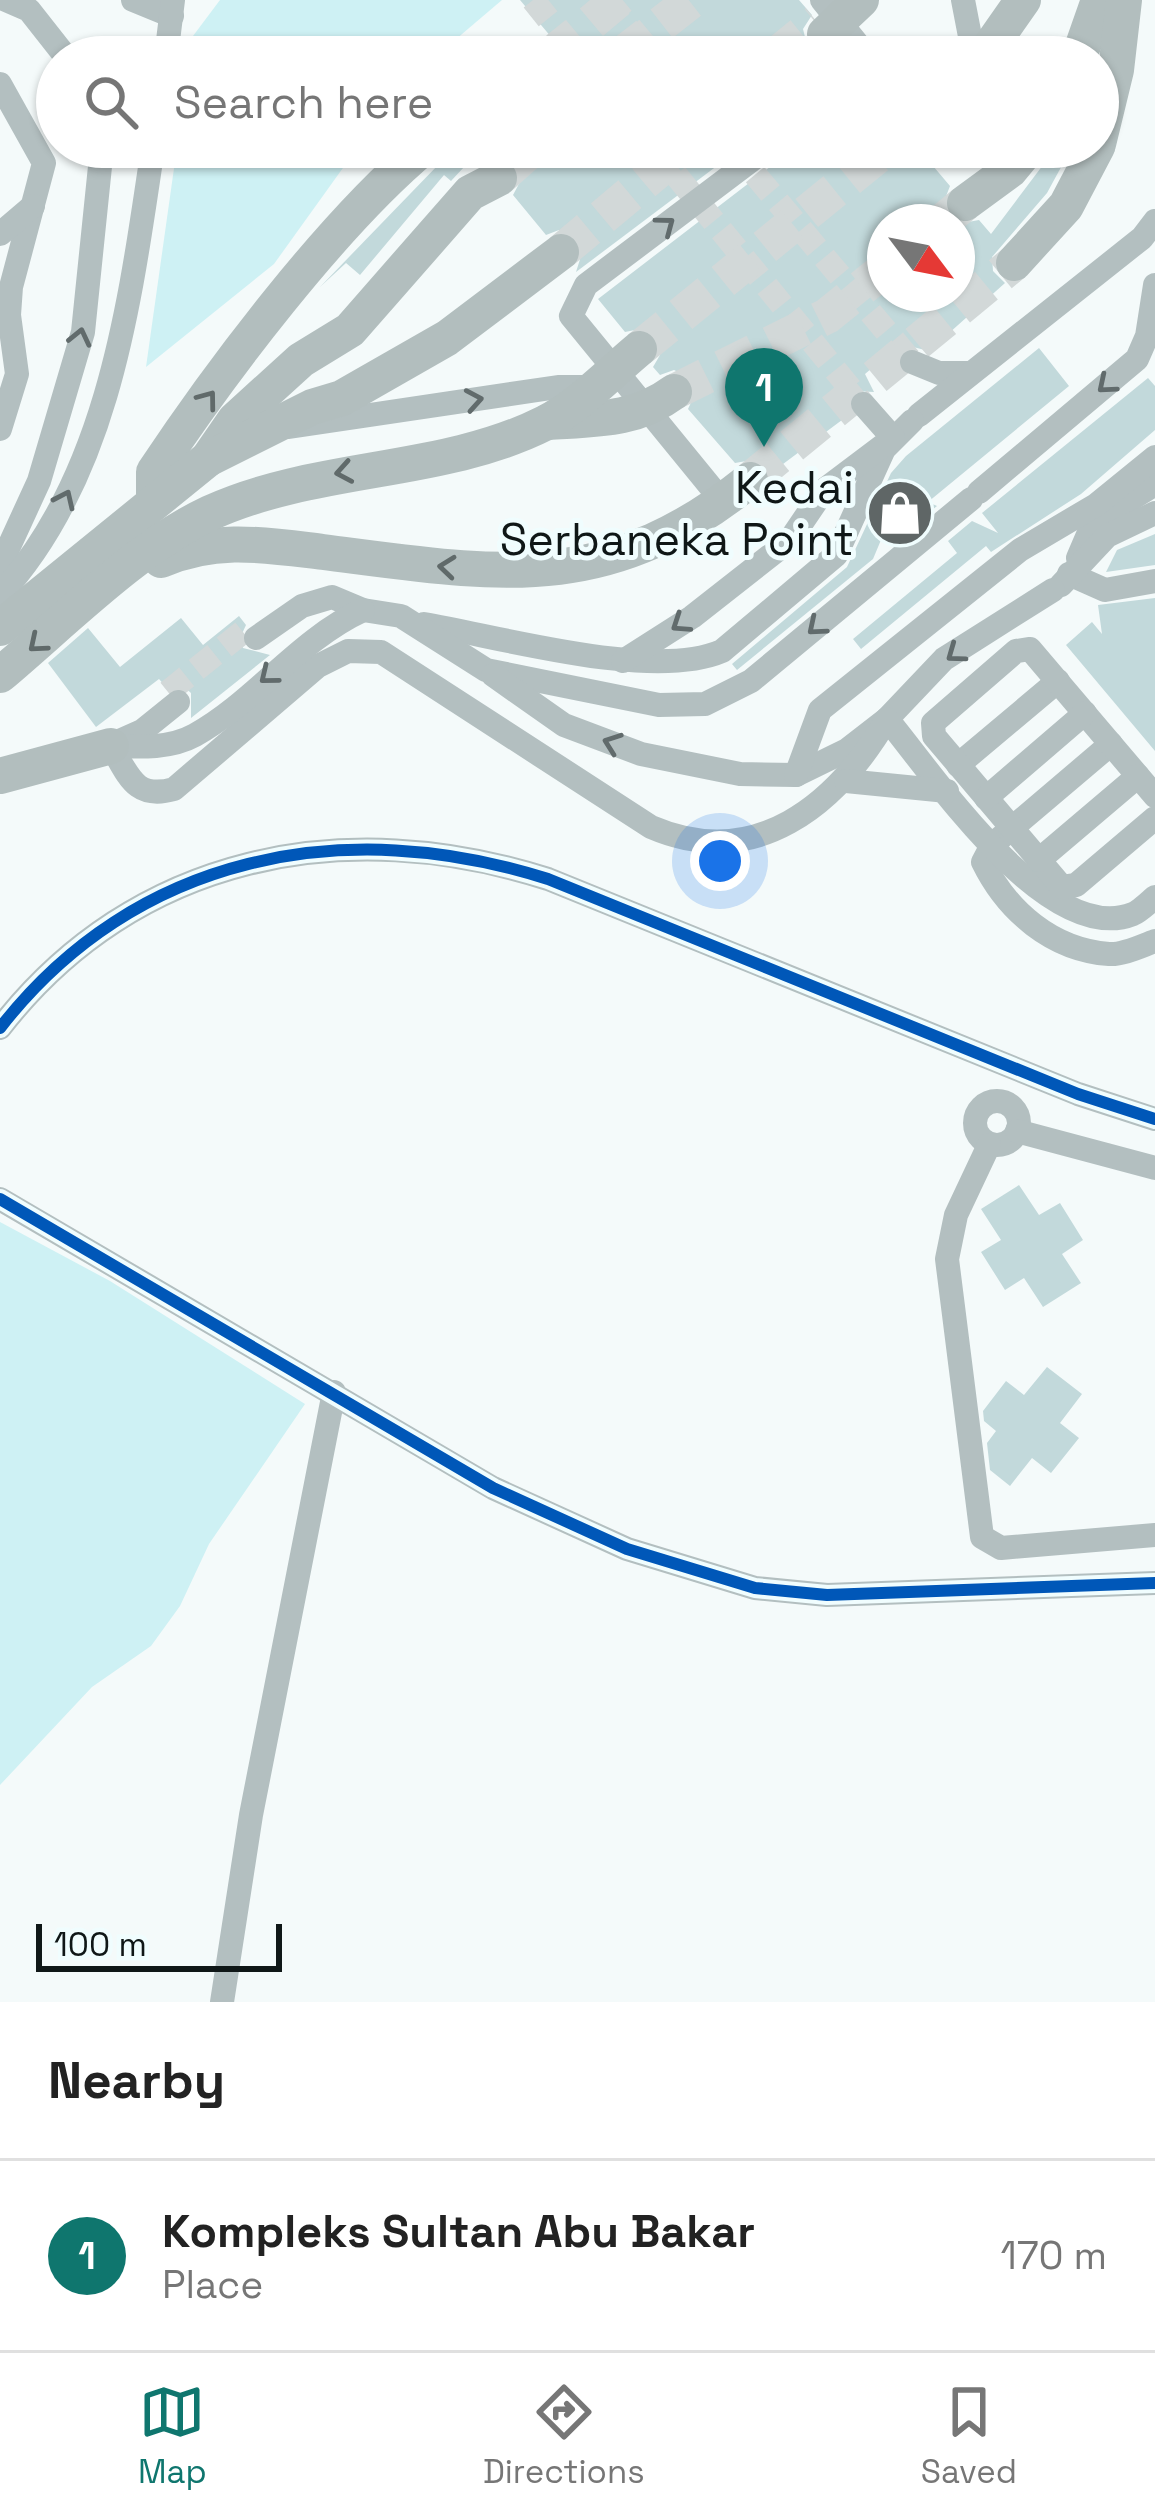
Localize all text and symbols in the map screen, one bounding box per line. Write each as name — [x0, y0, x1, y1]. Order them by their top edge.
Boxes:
search box — [36, 36, 1119, 168]
icon: search — [78, 69, 144, 135]
text: Search here — [174, 74, 433, 131]
north arrow — [867, 204, 975, 312]
one-way arrow — [653, 217, 674, 239]
one-way arrow — [66, 328, 91, 348]
pin: 1 — [725, 348, 803, 447]
one-way arrow — [1098, 371, 1120, 393]
one-way arrow — [464, 389, 484, 414]
one-way arrow — [194, 391, 216, 413]
one-way arrow — [335, 458, 355, 484]
place label: Kedai Serbaneka Point — [500, 459, 854, 568]
shop icon: Kedai Serbaneka Point — [865, 478, 935, 548]
one-way arrow — [51, 490, 74, 511]
one-way arrow — [437, 555, 456, 580]
one-way arrow — [671, 610, 693, 632]
one-way arrow — [808, 612, 830, 634]
one-way arrow — [29, 630, 51, 652]
one-way arrow — [947, 639, 968, 661]
one-way arrow — [259, 662, 281, 684]
one-way arrow — [603, 733, 624, 757]
your location — [690, 831, 750, 891]
scale bar — [36, 1918, 282, 1971]
text: 100 m — [54, 1924, 147, 1966]
text: Nearby — [48, 2048, 225, 2113]
text: Kompleks Sultan Abu Bakar — [162, 2203, 755, 2260]
text: 1 — [78, 2231, 96, 2280]
text: 170 m — [1000, 2231, 1107, 2280]
text: Place — [162, 2260, 263, 2309]
tab: Map — [138, 2379, 207, 2493]
tab: Directions — [483, 2379, 645, 2493]
tab: Saved — [921, 2379, 1017, 2493]

